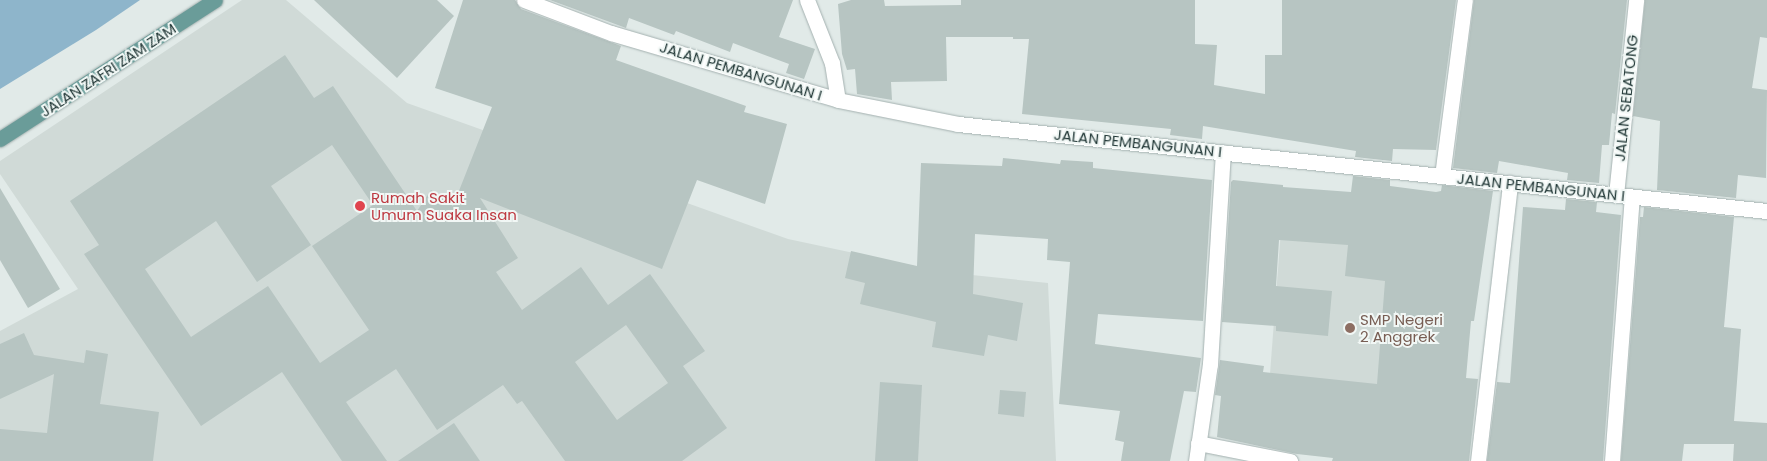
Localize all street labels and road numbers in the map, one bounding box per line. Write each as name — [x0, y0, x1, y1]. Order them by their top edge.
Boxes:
street label: JALAN ZAFRI ZAM ZAM — [37, 19, 179, 121]
street label: JALAN SEBATONG — [1610, 34, 1642, 162]
street label: JALAN PEMBANGUNAN I — [658, 38, 824, 104]
street label: JALAN PEMBANGUNAN I — [1053, 125, 1223, 161]
street label: JALAN PEMBANGUNAN I — [1456, 169, 1626, 205]

